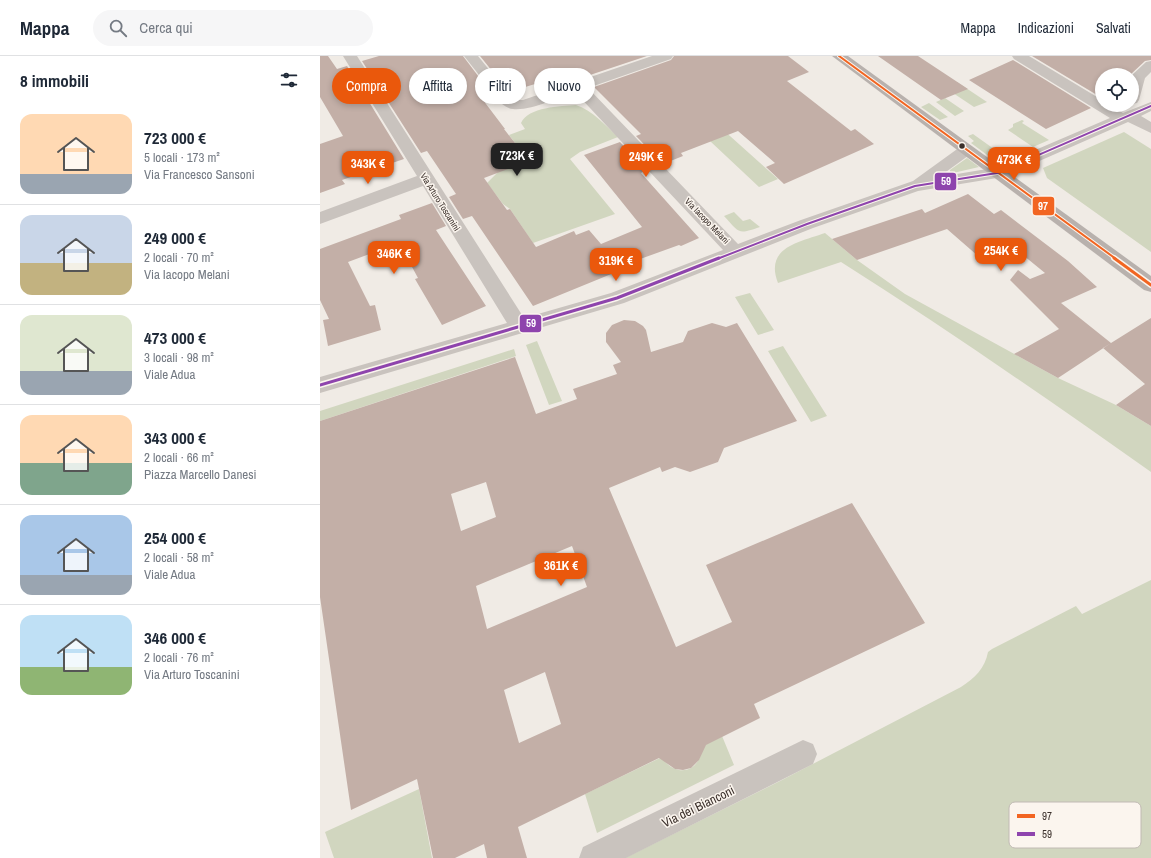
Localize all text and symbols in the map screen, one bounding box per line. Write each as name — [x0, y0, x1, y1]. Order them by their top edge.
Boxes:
search box — [93, 10, 373, 46]
text: Mappa — [20, 15, 69, 41]
icon: search — [107, 17, 129, 39]
text: Cerca qui — [139, 17, 193, 38]
text: Mappa — [961, 19, 996, 37]
text: Indicazioni — [1018, 19, 1074, 37]
text: Salvati — [1096, 19, 1131, 37]
chip: Compra — [332, 68, 401, 104]
chip: Affitta — [409, 68, 467, 104]
chip: Filtri — [475, 68, 526, 104]
chip: Nuovo — [534, 68, 595, 104]
map controls — [1095, 68, 1139, 112]
button: locate — [1095, 68, 1139, 112]
text: 8 immobili — [20, 69, 89, 92]
icon: filters — [278, 69, 300, 91]
text: 723 000 € — [144, 126, 206, 149]
icon: home — [52, 130, 100, 178]
unlabelled marker — [957, 141, 967, 151]
pin: 723K € — [484, 143, 550, 177]
pin: 249K € — [613, 144, 679, 178]
text: 723K € — [500, 147, 534, 164]
pin: 473K € — [981, 147, 1047, 181]
text: 249K € — [629, 148, 663, 165]
text: 5 locali · 173 m² — [144, 149, 220, 166]
pin: 343K € — [335, 151, 401, 185]
text: 473K € — [997, 151, 1031, 168]
text: 343K € — [351, 155, 385, 172]
text: Via Francesco Sansoni — [144, 166, 255, 183]
street label: Via Arturo Toscanini — [417, 171, 463, 233]
line badge: 59 — [934, 172, 957, 191]
text: 59 — [941, 174, 951, 188]
street label: Via Iacopo Melani — [682, 195, 732, 247]
line badge: 97 — [1032, 196, 1055, 216]
text: 97 — [1038, 199, 1048, 213]
text: 249 000 € — [144, 226, 206, 249]
icon: home — [52, 231, 100, 279]
pin: 254K € — [968, 238, 1034, 272]
pin: 346K € — [361, 241, 427, 275]
text: 254K € — [984, 242, 1018, 259]
text: 346K € — [377, 245, 411, 262]
pin: 319K € — [583, 248, 649, 282]
text: 2 locali · 70 m² — [144, 249, 214, 266]
text: 319K € — [599, 252, 633, 269]
text: Via Iacopo Melani — [144, 266, 230, 283]
line badge: 59 — [519, 314, 542, 333]
text: 59 — [526, 316, 536, 330]
text: 473 000 € — [144, 326, 206, 349]
icon: home — [52, 331, 100, 379]
text: 3 locali · 98 m² — [144, 349, 214, 366]
text: Viale Adua — [144, 366, 195, 383]
text: 343 000 € — [144, 426, 206, 449]
icon: home — [52, 431, 100, 479]
text: 2 locali · 66 m² — [144, 449, 214, 466]
text: Piazza Marcello Danesi — [144, 466, 257, 483]
text: 254 000 € — [144, 526, 206, 549]
icon: home — [52, 531, 100, 579]
text: 2 locali · 58 m² — [144, 549, 214, 566]
pin: 361K € — [528, 553, 594, 587]
text: 361K € — [544, 557, 578, 574]
text: Viale Adua — [144, 566, 195, 583]
text: 346 000 € — [144, 626, 206, 649]
icon: home — [52, 631, 100, 679]
text: 2 locali · 76 m² — [144, 649, 214, 666]
text: Via Arturo Toscanini — [144, 666, 240, 683]
street label: Via dei Bianconi — [659, 782, 737, 831]
legend — [1009, 802, 1141, 848]
text: 97 — [1042, 809, 1052, 823]
text: 59 — [1042, 827, 1052, 841]

